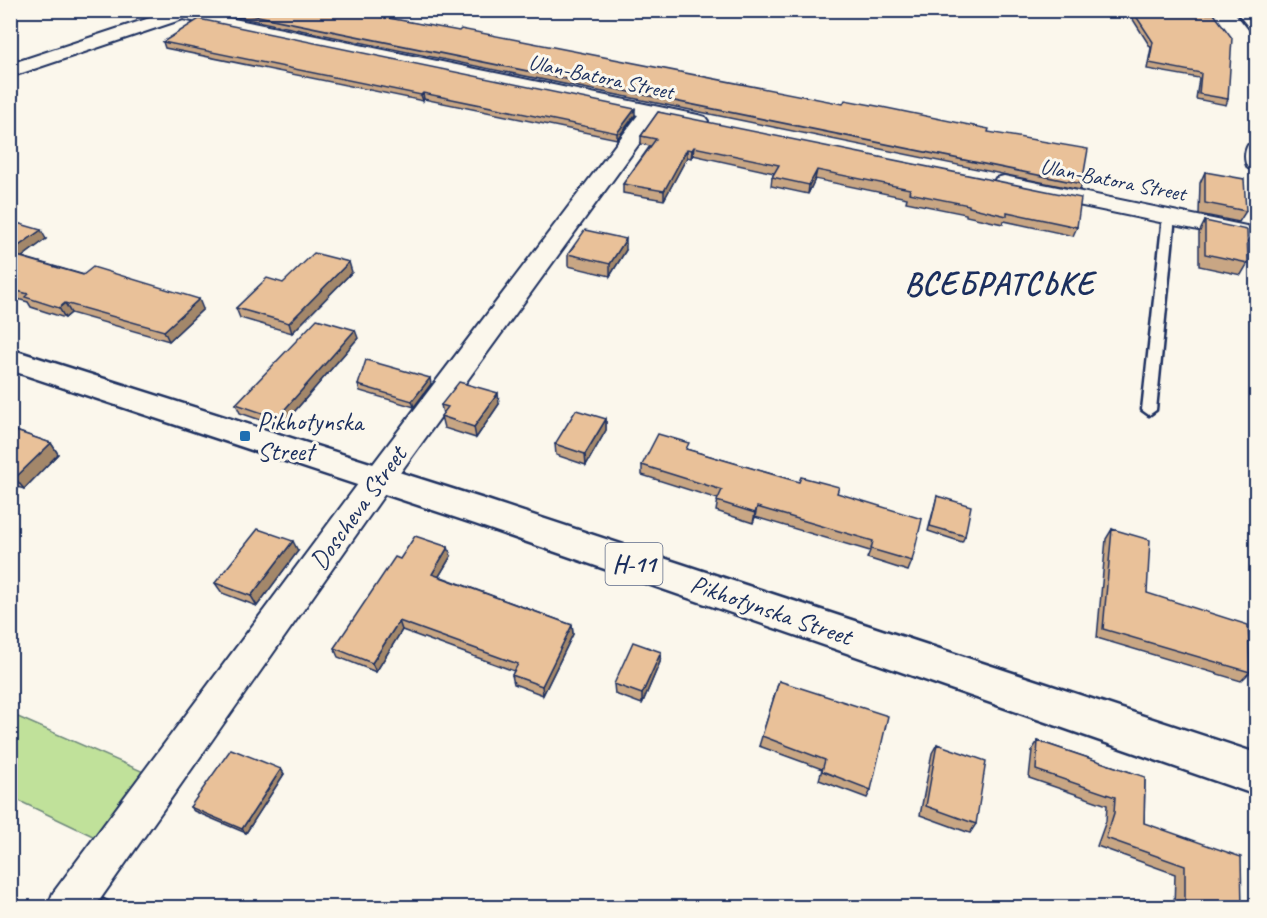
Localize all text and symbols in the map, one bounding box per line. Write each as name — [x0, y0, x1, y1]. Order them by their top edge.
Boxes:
street label: Ulan-Batora Street — [526, 48, 679, 107]
street label: Ulan-Batora Street — [1038, 152, 1191, 208]
district label: ВСЕБРАТСЬКЕ — [905, 263, 1098, 304]
place label: Pikhotynska Street — [257, 405, 365, 468]
marker: Pikhotynska Street — [238, 429, 252, 443]
street label: Doscheva Street — [302, 438, 415, 576]
road number: Н-11 — [606, 543, 662, 585]
street label: Pikhotynska Street — [686, 567, 858, 654]

